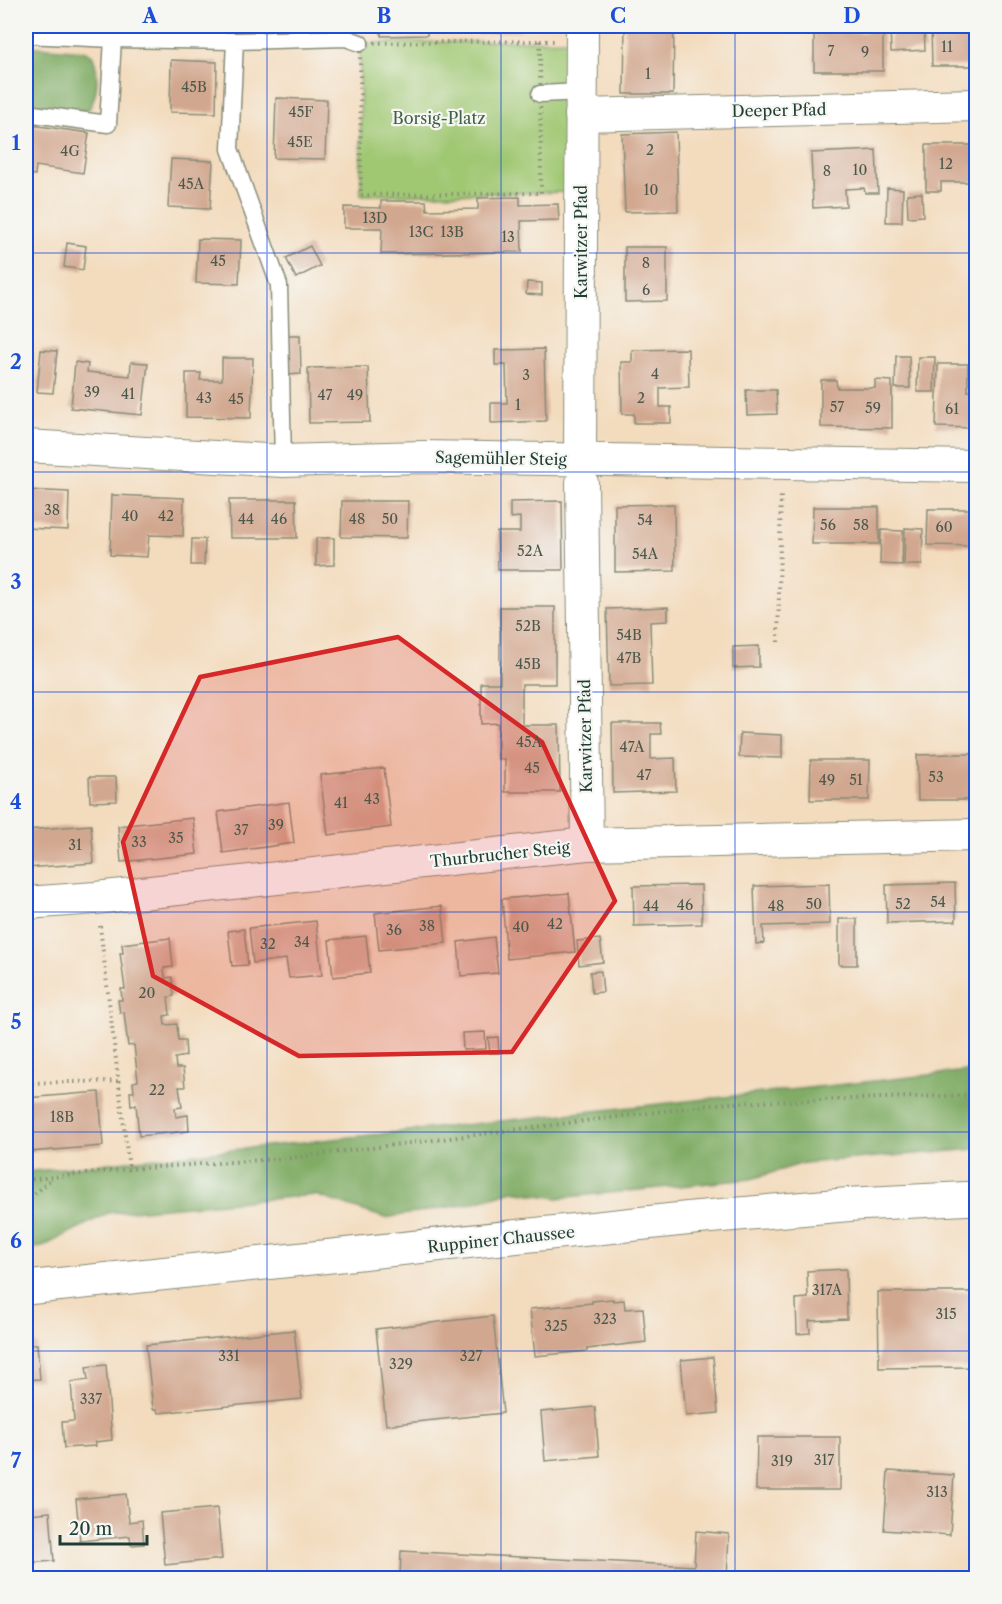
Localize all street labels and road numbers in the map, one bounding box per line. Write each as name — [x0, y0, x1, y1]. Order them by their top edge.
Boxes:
street label: Deeper Pfad — [731, 99, 827, 121]
street label: Karwitzer Pfad — [571, 185, 591, 299]
street label: Sagemühler Steig — [435, 447, 568, 469]
street label: Karwitzer Pfad — [574, 679, 596, 793]
street label: Thurbrucher Steig — [429, 837, 571, 871]
street label: Ruppiner Chaussee — [426, 1221, 576, 1257]

